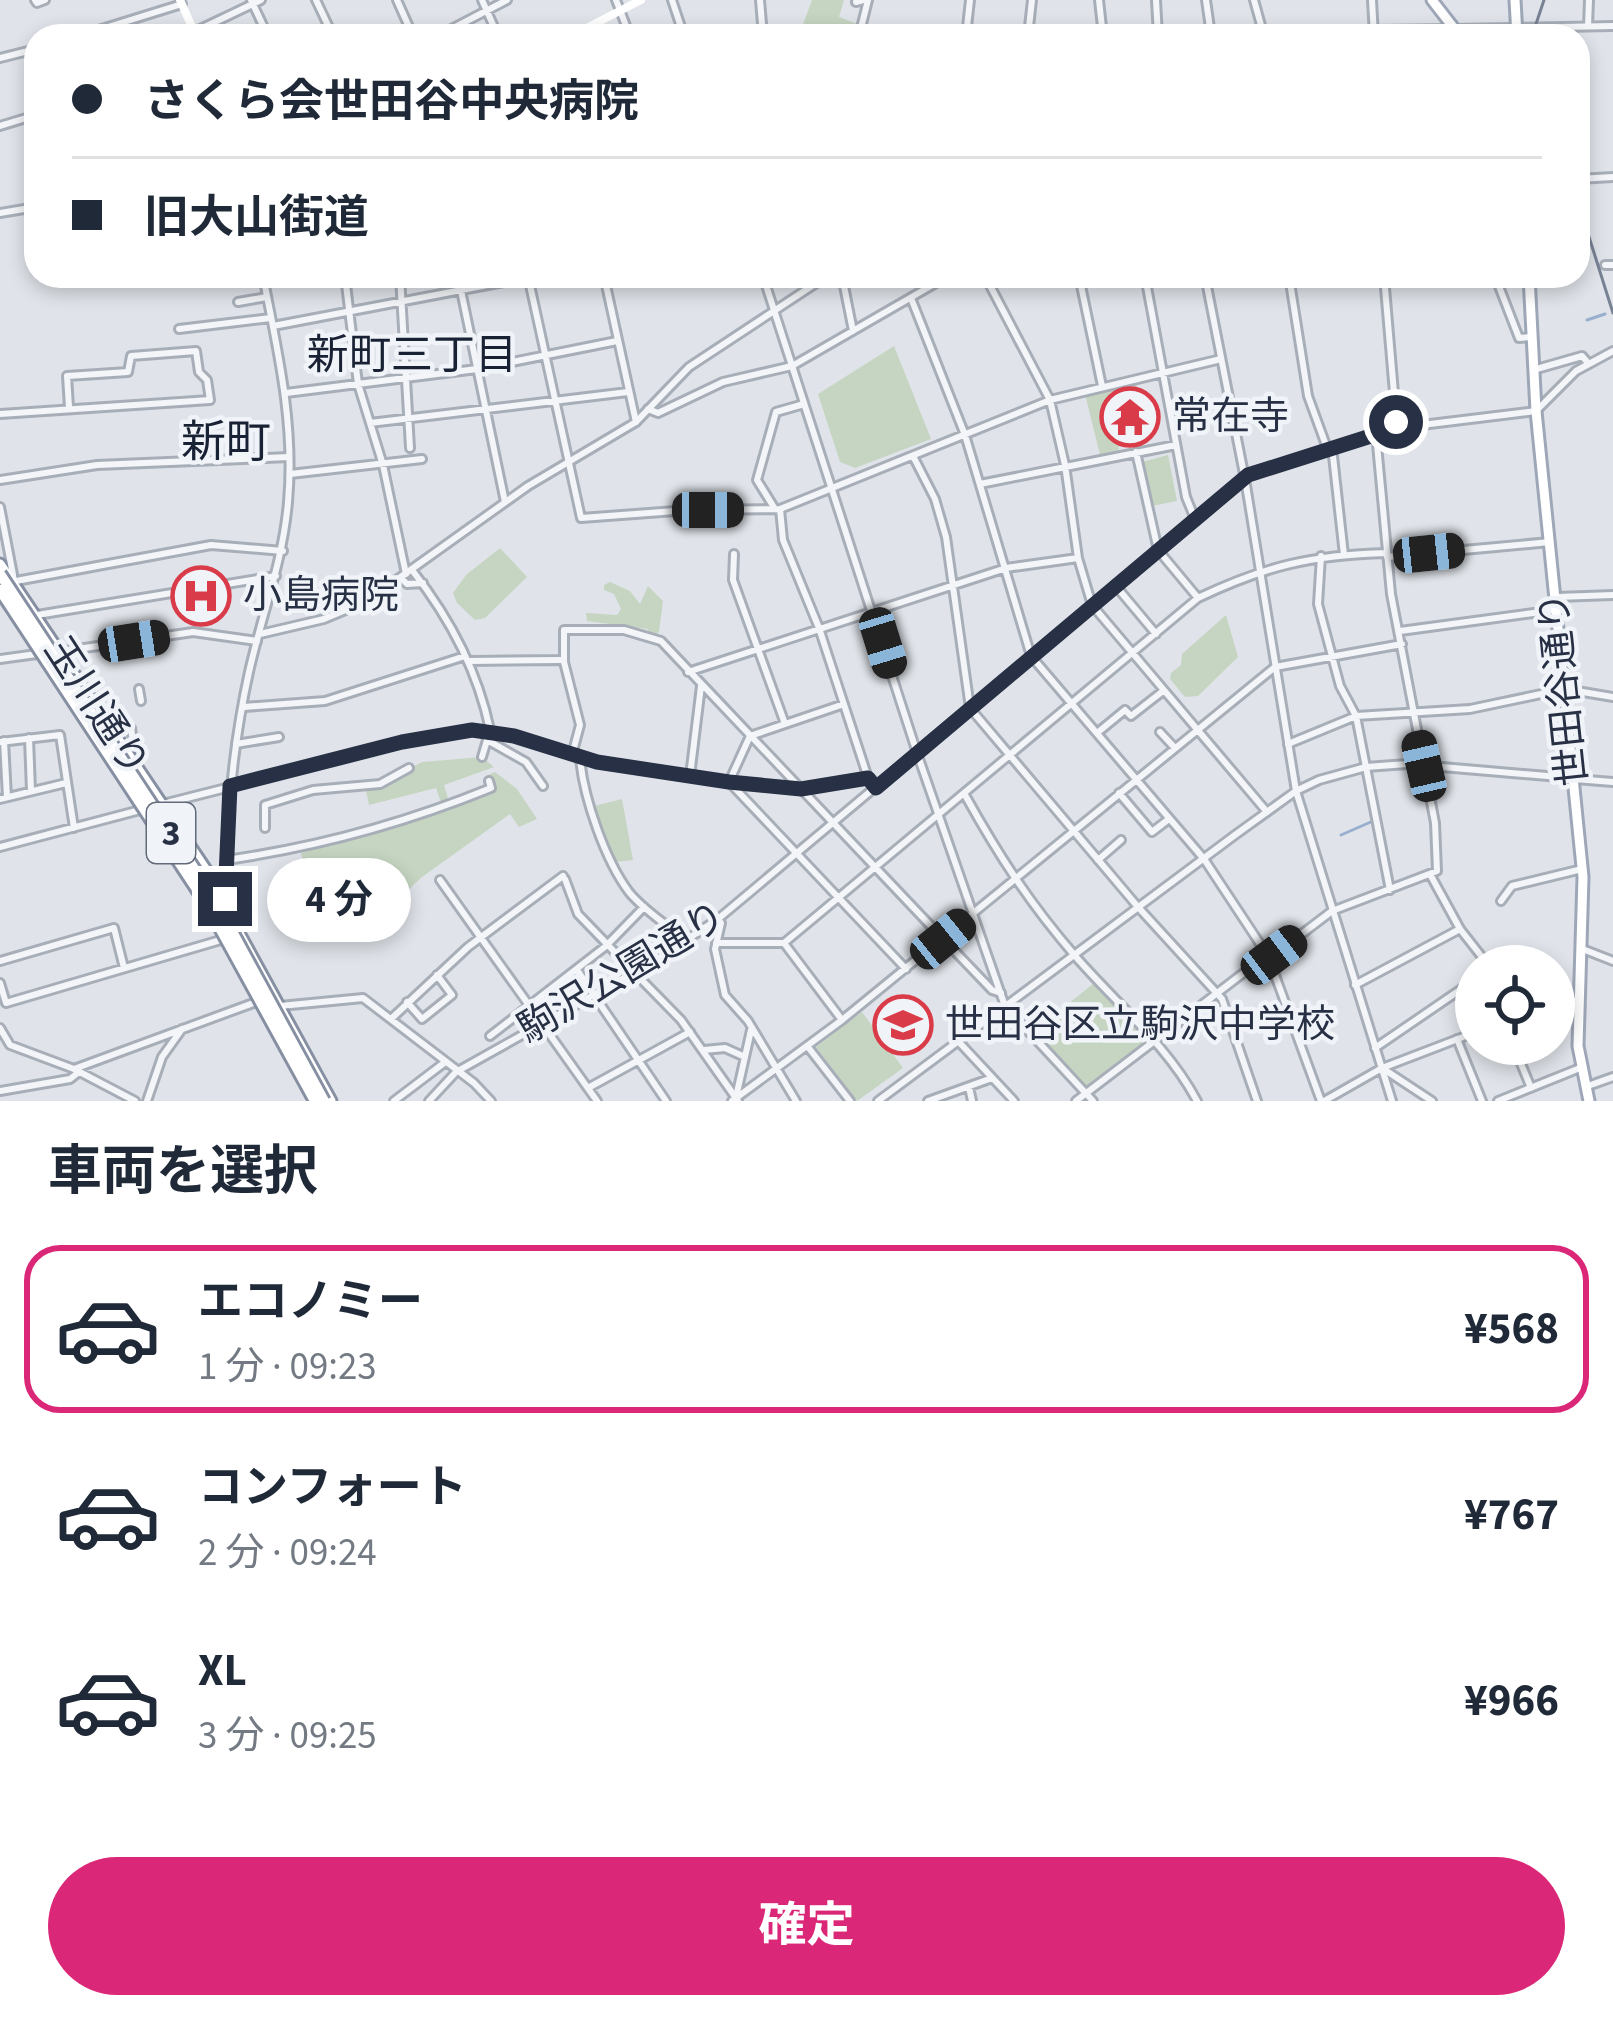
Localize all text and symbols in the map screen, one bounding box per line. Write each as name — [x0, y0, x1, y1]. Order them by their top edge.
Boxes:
text: さくら会世田谷中央病院 — [144, 70, 639, 134]
text: 旧大山街道 — [144, 186, 369, 250]
district label: 新町三丁目 — [307, 326, 517, 386]
temple icon: 常在寺 — [1099, 386, 1161, 448]
place label: 常在寺 — [1172, 389, 1289, 445]
route start — [1369, 395, 1423, 449]
district label: 新町 — [181, 411, 271, 475]
car — [672, 492, 744, 528]
car — [1391, 531, 1467, 575]
hospital icon: 小島病院 — [170, 565, 232, 627]
place label: 小島病院 — [243, 568, 399, 624]
street label: 世田谷通り — [1526, 589, 1602, 789]
car — [855, 603, 911, 683]
car — [96, 618, 172, 664]
street label: 玉川通り — [30, 626, 162, 788]
car — [1398, 727, 1450, 805]
road number: 3 — [147, 803, 195, 863]
callout: 4 分 — [267, 857, 411, 941]
route end — [198, 872, 252, 926]
text: 4 分 — [305, 872, 373, 928]
street label: 駒沢公園通り — [507, 889, 737, 1057]
car — [904, 902, 982, 976]
car — [1234, 919, 1314, 991]
map controls — [1455, 945, 1575, 1065]
button: locate — [1455, 945, 1575, 1065]
school or university icon: 世田谷区立駒沢中学校 — [872, 994, 934, 1056]
place label: 世田谷区立駒沢中学校 — [945, 997, 1335, 1053]
text: 車両を選択 — [48, 1134, 318, 1211]
text: エコノミー — [198, 1270, 423, 1334]
icon: car — [54, 1275, 162, 1383]
text: ¥568 — [1464, 1297, 1559, 1361]
text: 1 分 · 09:23 — [198, 1339, 377, 1395]
text: コンフォート — [198, 1456, 467, 1520]
icon: car — [54, 1461, 162, 1569]
text: ¥767 — [1464, 1483, 1559, 1547]
text: 2 分 · 09:24 — [198, 1525, 377, 1581]
text: XL — [198, 1639, 247, 1703]
icon: car — [54, 1647, 162, 1755]
text: ¥966 — [1464, 1669, 1559, 1733]
text: 3 分 · 09:25 — [198, 1708, 377, 1764]
button: 確定 — [48, 1857, 1565, 1995]

